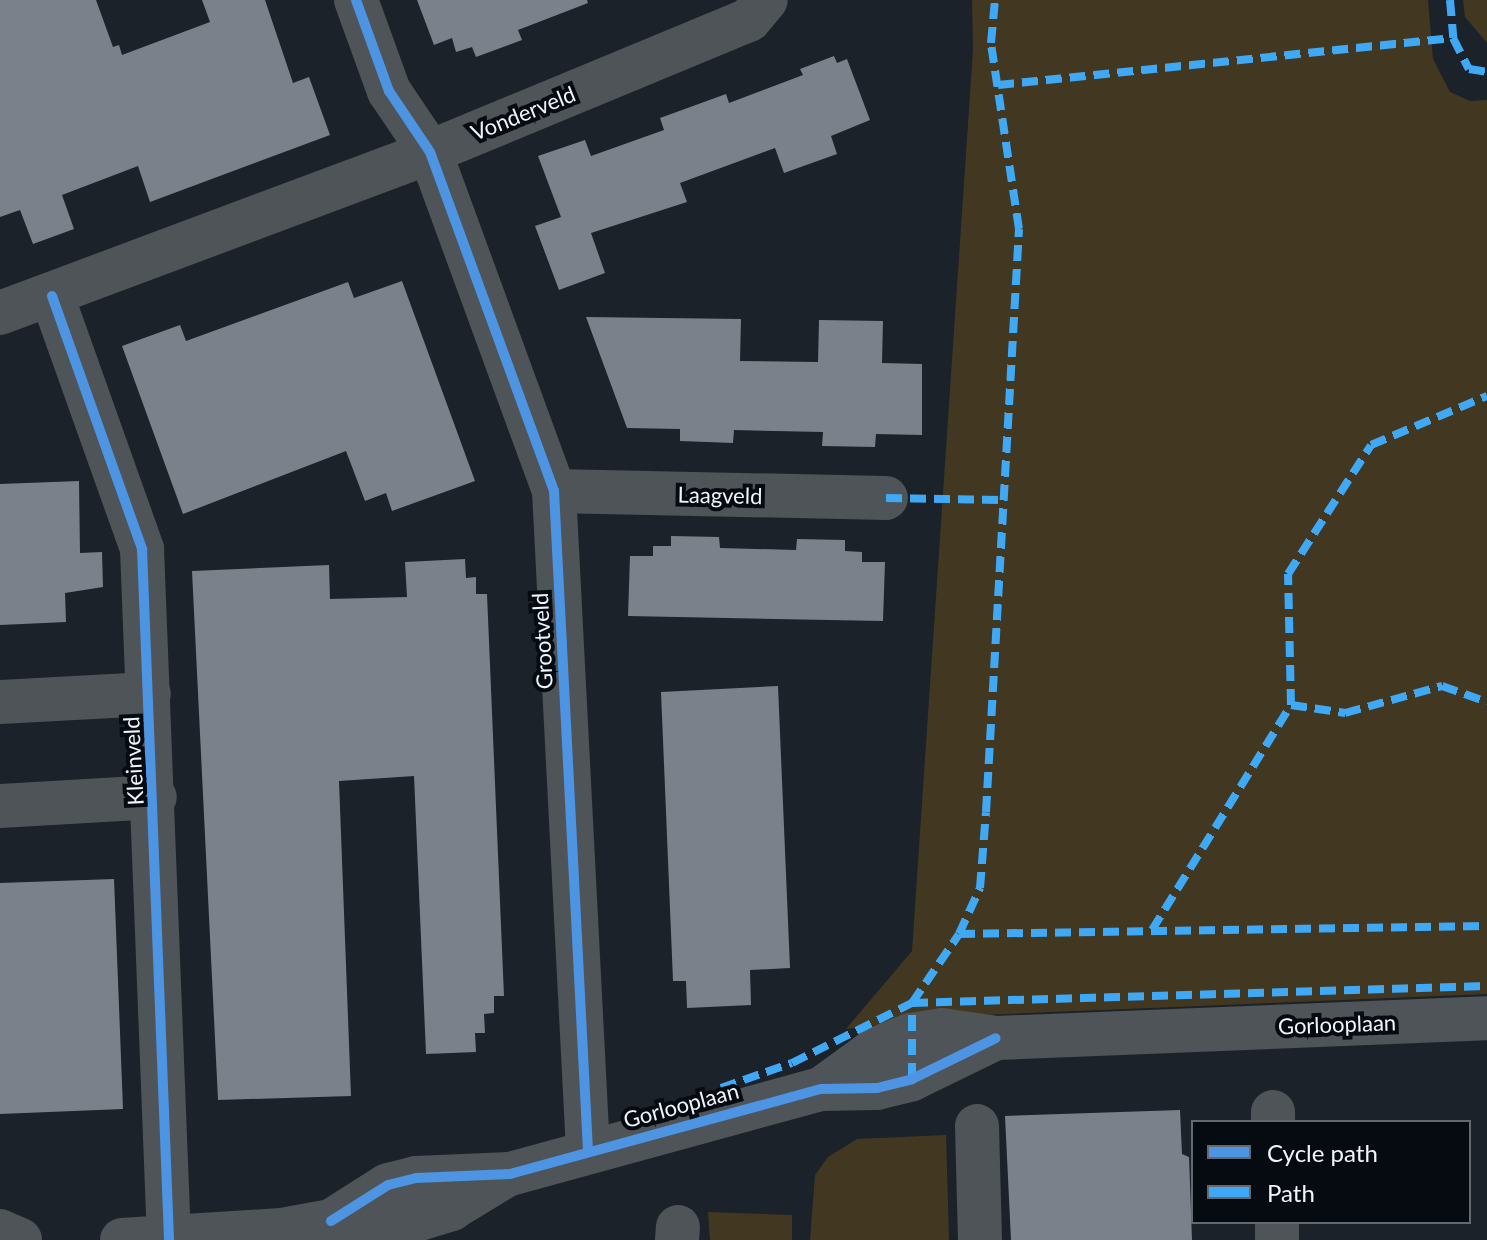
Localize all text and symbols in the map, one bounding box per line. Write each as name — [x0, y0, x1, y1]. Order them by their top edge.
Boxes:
street label: Vonderveld — [467, 80, 579, 146]
street label: Laagveld — [677, 481, 763, 509]
street label: Grootveld — [526, 592, 558, 690]
street label: Kleinveld — [117, 716, 149, 806]
street label: Gorlooplaan — [1277, 1009, 1397, 1039]
street label: Gorlooplaan — [620, 1077, 742, 1133]
legend — [1191, 1120, 1471, 1224]
text: Cycle path — [1267, 1138, 1378, 1167]
text: Path — [1267, 1178, 1315, 1207]

